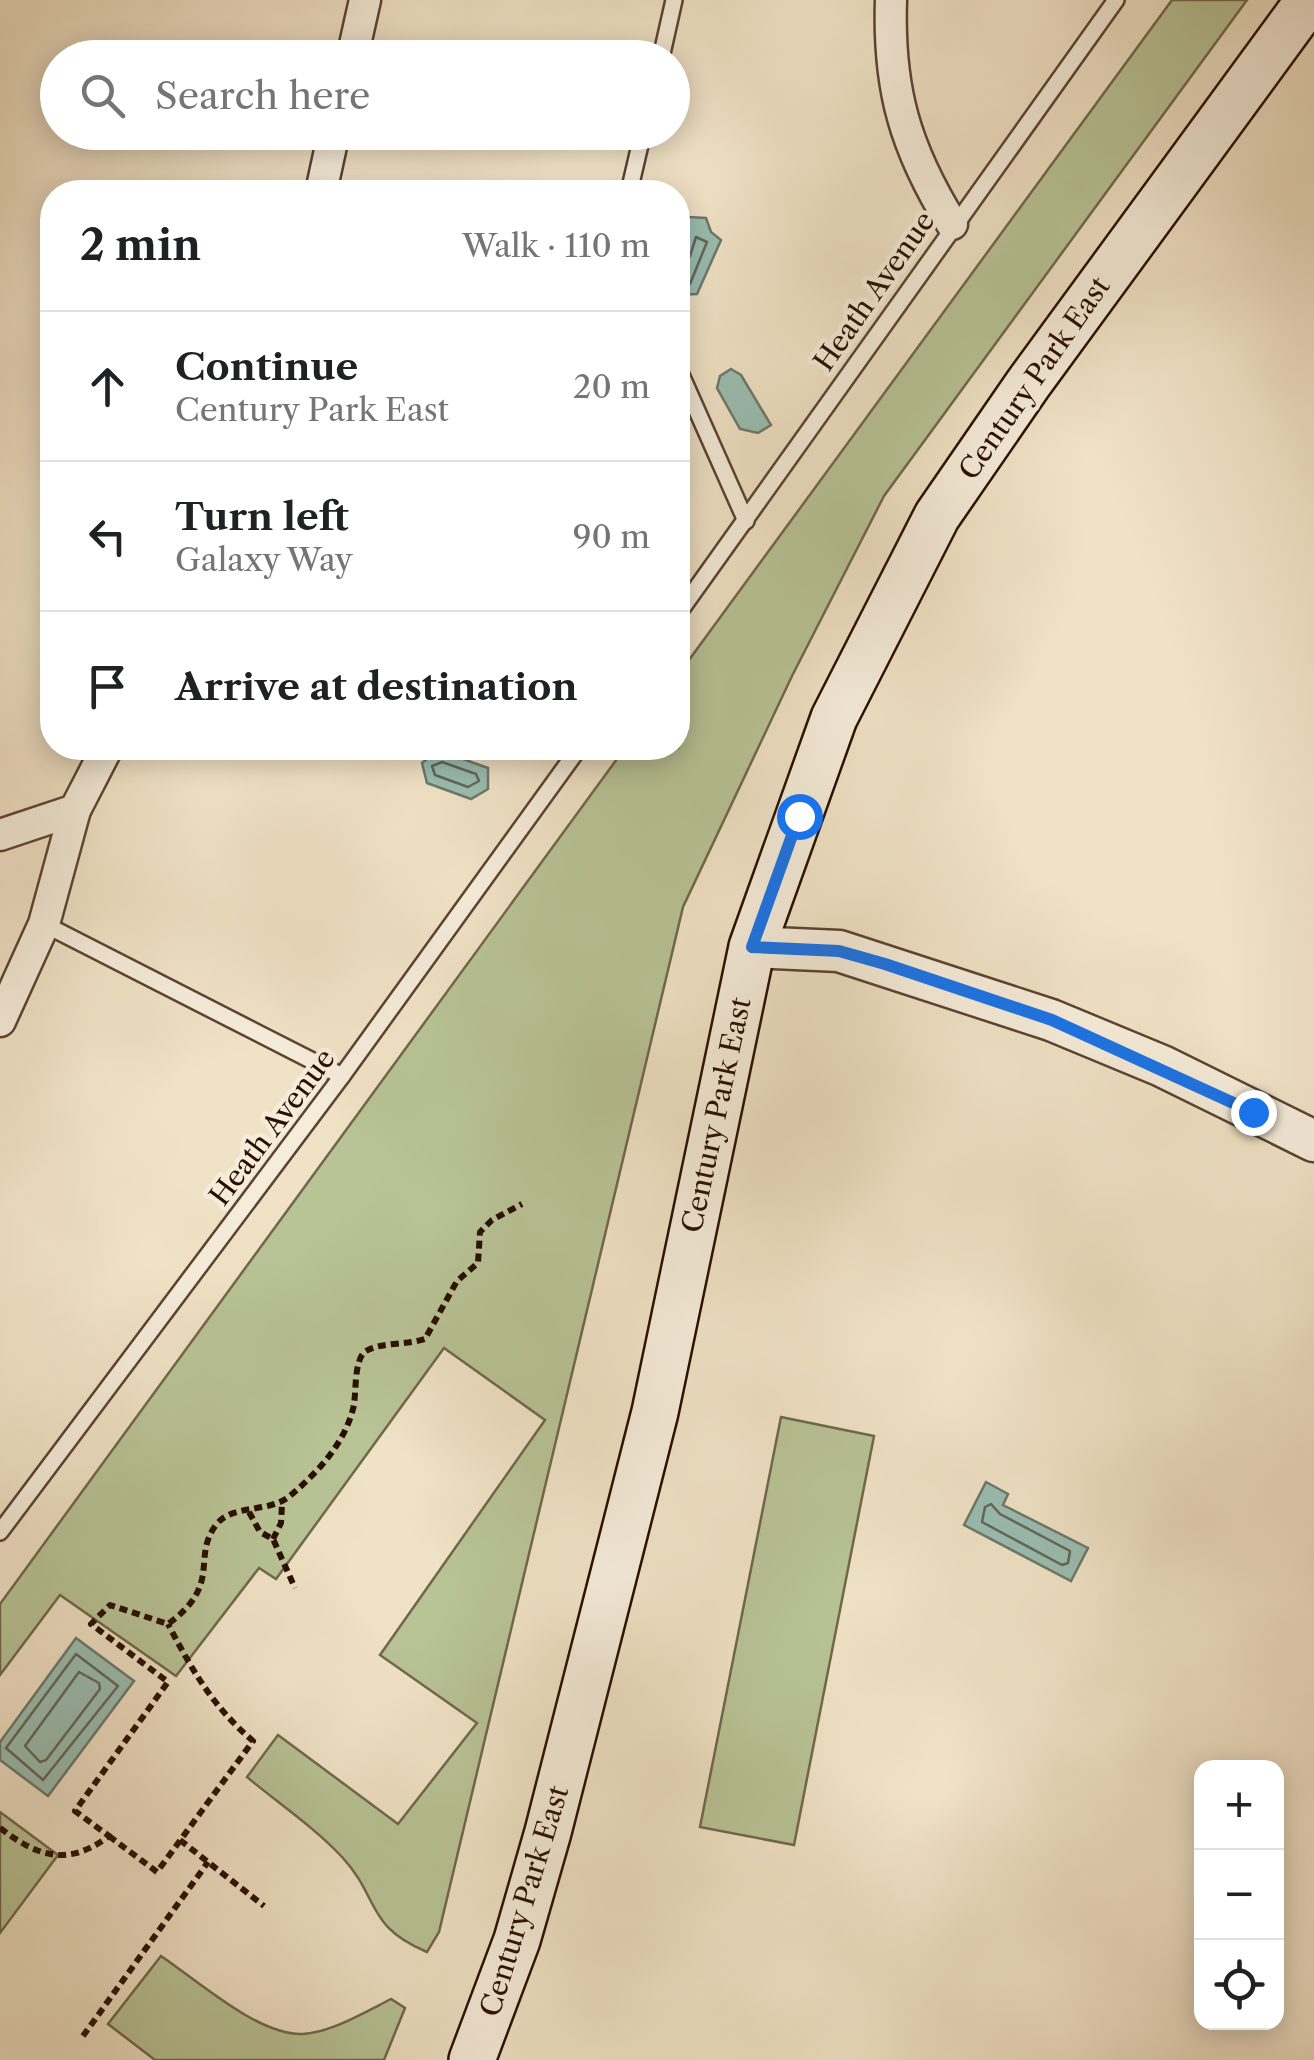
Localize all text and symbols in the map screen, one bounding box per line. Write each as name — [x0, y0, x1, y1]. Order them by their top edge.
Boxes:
search box — [40, 40, 690, 150]
icon: search — [75, 68, 130, 123]
text: Search here — [155, 72, 370, 119]
street label: Heath Avenue — [806, 205, 942, 377]
text: 2 min — [80, 219, 201, 271]
text: Walk · 110 m — [462, 226, 650, 265]
street label: Century Park East — [951, 270, 1117, 486]
text: Continue — [175, 343, 358, 390]
icon: ahead — [80, 359, 135, 414]
text: 20 m — [573, 367, 650, 406]
text: Century Park East — [175, 390, 449, 429]
text: Turn left — [175, 493, 349, 540]
icon: left — [80, 509, 135, 564]
text: 90 m — [573, 517, 650, 556]
text: Galaxy Way — [175, 540, 353, 579]
icon: arrive — [80, 659, 135, 714]
text: Arrive at destination — [175, 663, 578, 710]
route start — [777, 794, 823, 840]
street label: Century Park East — [674, 994, 758, 1236]
street label: Heath Avenue — [202, 1042, 342, 1212]
route end — [1231, 1090, 1277, 1136]
map controls — [1194, 1760, 1284, 2030]
button: + — [1194, 1760, 1284, 1850]
street label: Century Park East — [473, 1781, 575, 2021]
button: − — [1194, 1850, 1284, 1940]
button: locate — [1194, 1940, 1284, 2030]

